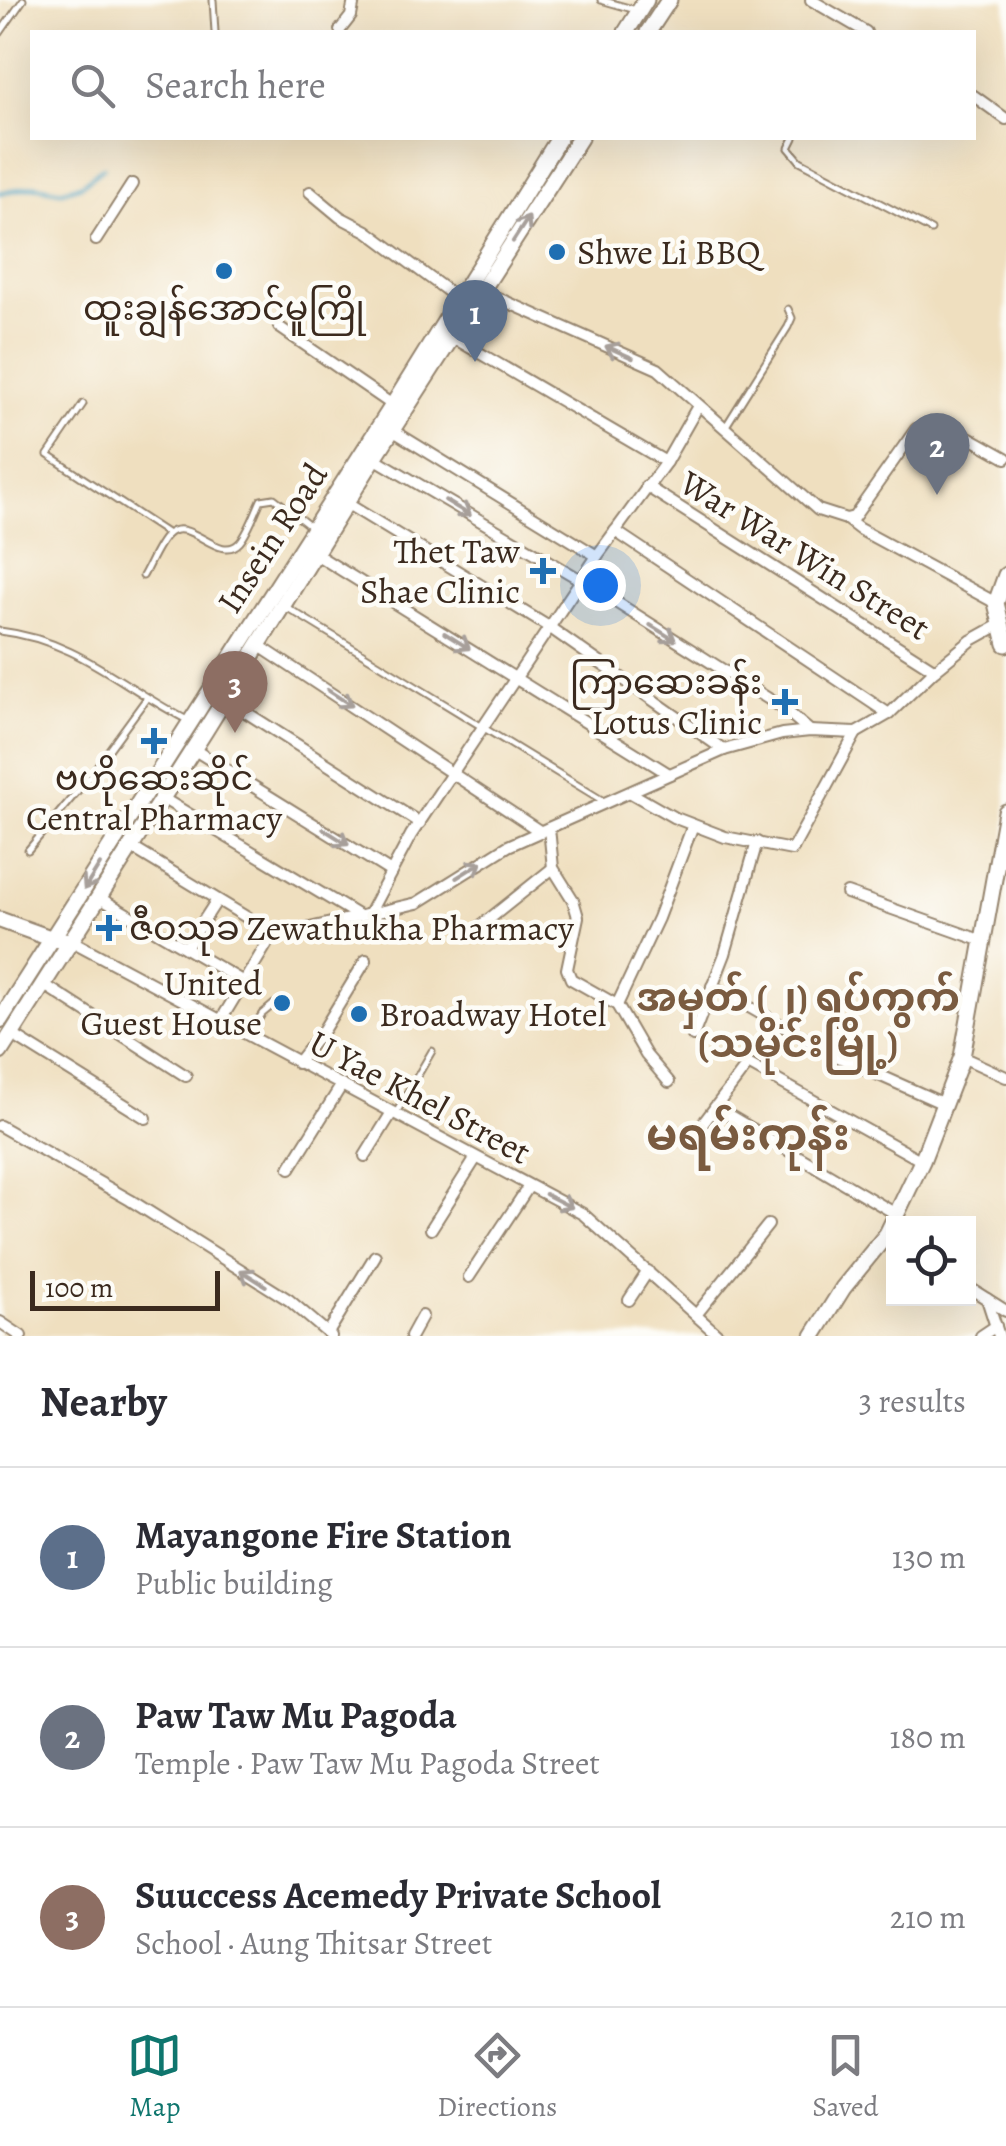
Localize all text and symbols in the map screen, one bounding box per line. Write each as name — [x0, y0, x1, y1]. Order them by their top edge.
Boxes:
search box — [30, 30, 976, 140]
icon: search — [65, 58, 120, 113]
text: Search here — [145, 59, 326, 111]
one-way arrow — [511, 215, 532, 244]
place label: Shwe Li BBQ — [577, 228, 765, 276]
marker: Shwe Li BBQ — [546, 241, 568, 263]
marker: ထူးချွန်အောင်မူကြို — [213, 260, 235, 282]
pin: 1 — [442, 280, 508, 362]
place label: ထူးချွန်အောင်မူကြို — [83, 284, 367, 339]
one-way arrow — [604, 342, 635, 360]
pin: 2 — [904, 412, 970, 495]
street label: Insein Road — [206, 453, 339, 622]
street label: War War Win Street — [670, 458, 939, 651]
one-way arrow — [443, 498, 472, 518]
place label: Thet Taw Shae Clinic — [360, 527, 520, 615]
marker: Thet Taw Shae Clinic — [530, 558, 556, 584]
your location — [575, 560, 626, 611]
one-way arrow — [649, 622, 677, 643]
one-way arrow — [442, 631, 471, 651]
pin: 3 — [202, 650, 268, 733]
place label: ကြာဆေးခန်း Lotus Clinic — [570, 658, 762, 746]
one-way arrow — [326, 687, 354, 708]
marker: ကြာဆေးခန်း Lotus Clinic — [772, 689, 798, 715]
marker: ဗဟိုဆေးဆိုင် Central Pharmacy — [143, 730, 165, 752]
place label: ဗဟိုဆေးဆိုင် Central Pharmacy — [26, 754, 282, 842]
one-way arrow — [321, 827, 350, 848]
one-way arrow — [454, 860, 483, 881]
one-way arrow — [82, 862, 102, 891]
place label: ဇီဝသုခ Zewathukha Pharmacy — [129, 904, 574, 956]
marker: ဇီဝသုခ Zewathukha Pharmacy — [98, 917, 120, 939]
place label: United Guest House — [80, 959, 262, 1047]
district label: အမှတ် (၂) ရပ်ကွက် (သမိုင်းမြို့) — [636, 970, 960, 1075]
place label: Broadway Hotel — [379, 990, 606, 1038]
marker: United Guest House — [271, 992, 293, 1014]
marker: Broadway Hotel — [348, 1003, 370, 1025]
street label: U Yae Khel Street — [301, 1018, 539, 1176]
district label: မရမ်းကုန်း — [646, 1104, 850, 1171]
one-way arrow — [543, 1192, 573, 1211]
map controls — [886, 1216, 976, 1306]
button: locate — [886, 1216, 976, 1306]
scale bar — [30, 1266, 220, 1310]
one-way arrow — [239, 1267, 268, 1288]
text: 100 m — [45, 1269, 113, 1307]
text: Nearby — [40, 1373, 167, 1430]
text: 3 results — [859, 1379, 966, 1423]
text: Mayangone Fire Station — [135, 1509, 512, 1561]
text: 1 — [67, 1535, 78, 1579]
text: 130 m — [892, 1535, 966, 1579]
text: Public building — [135, 1561, 333, 1605]
text: Paw Taw Mu Pagoda — [135, 1689, 457, 1741]
text: 2 — [65, 1715, 80, 1759]
text: 180 m — [890, 1715, 966, 1759]
text: Temple · Paw Taw Mu Pagoda Street — [135, 1741, 600, 1785]
text: Suuccess Acemedy Private School — [135, 1869, 661, 1921]
text: 3 — [66, 1895, 79, 1939]
text: 210 m — [890, 1895, 966, 1939]
text: School · Aung Thitsar Street — [135, 1921, 492, 1965]
tab: Map — [127, 2028, 182, 2126]
tab: Directions — [437, 2028, 557, 2126]
tab: Saved — [812, 2028, 879, 2126]

